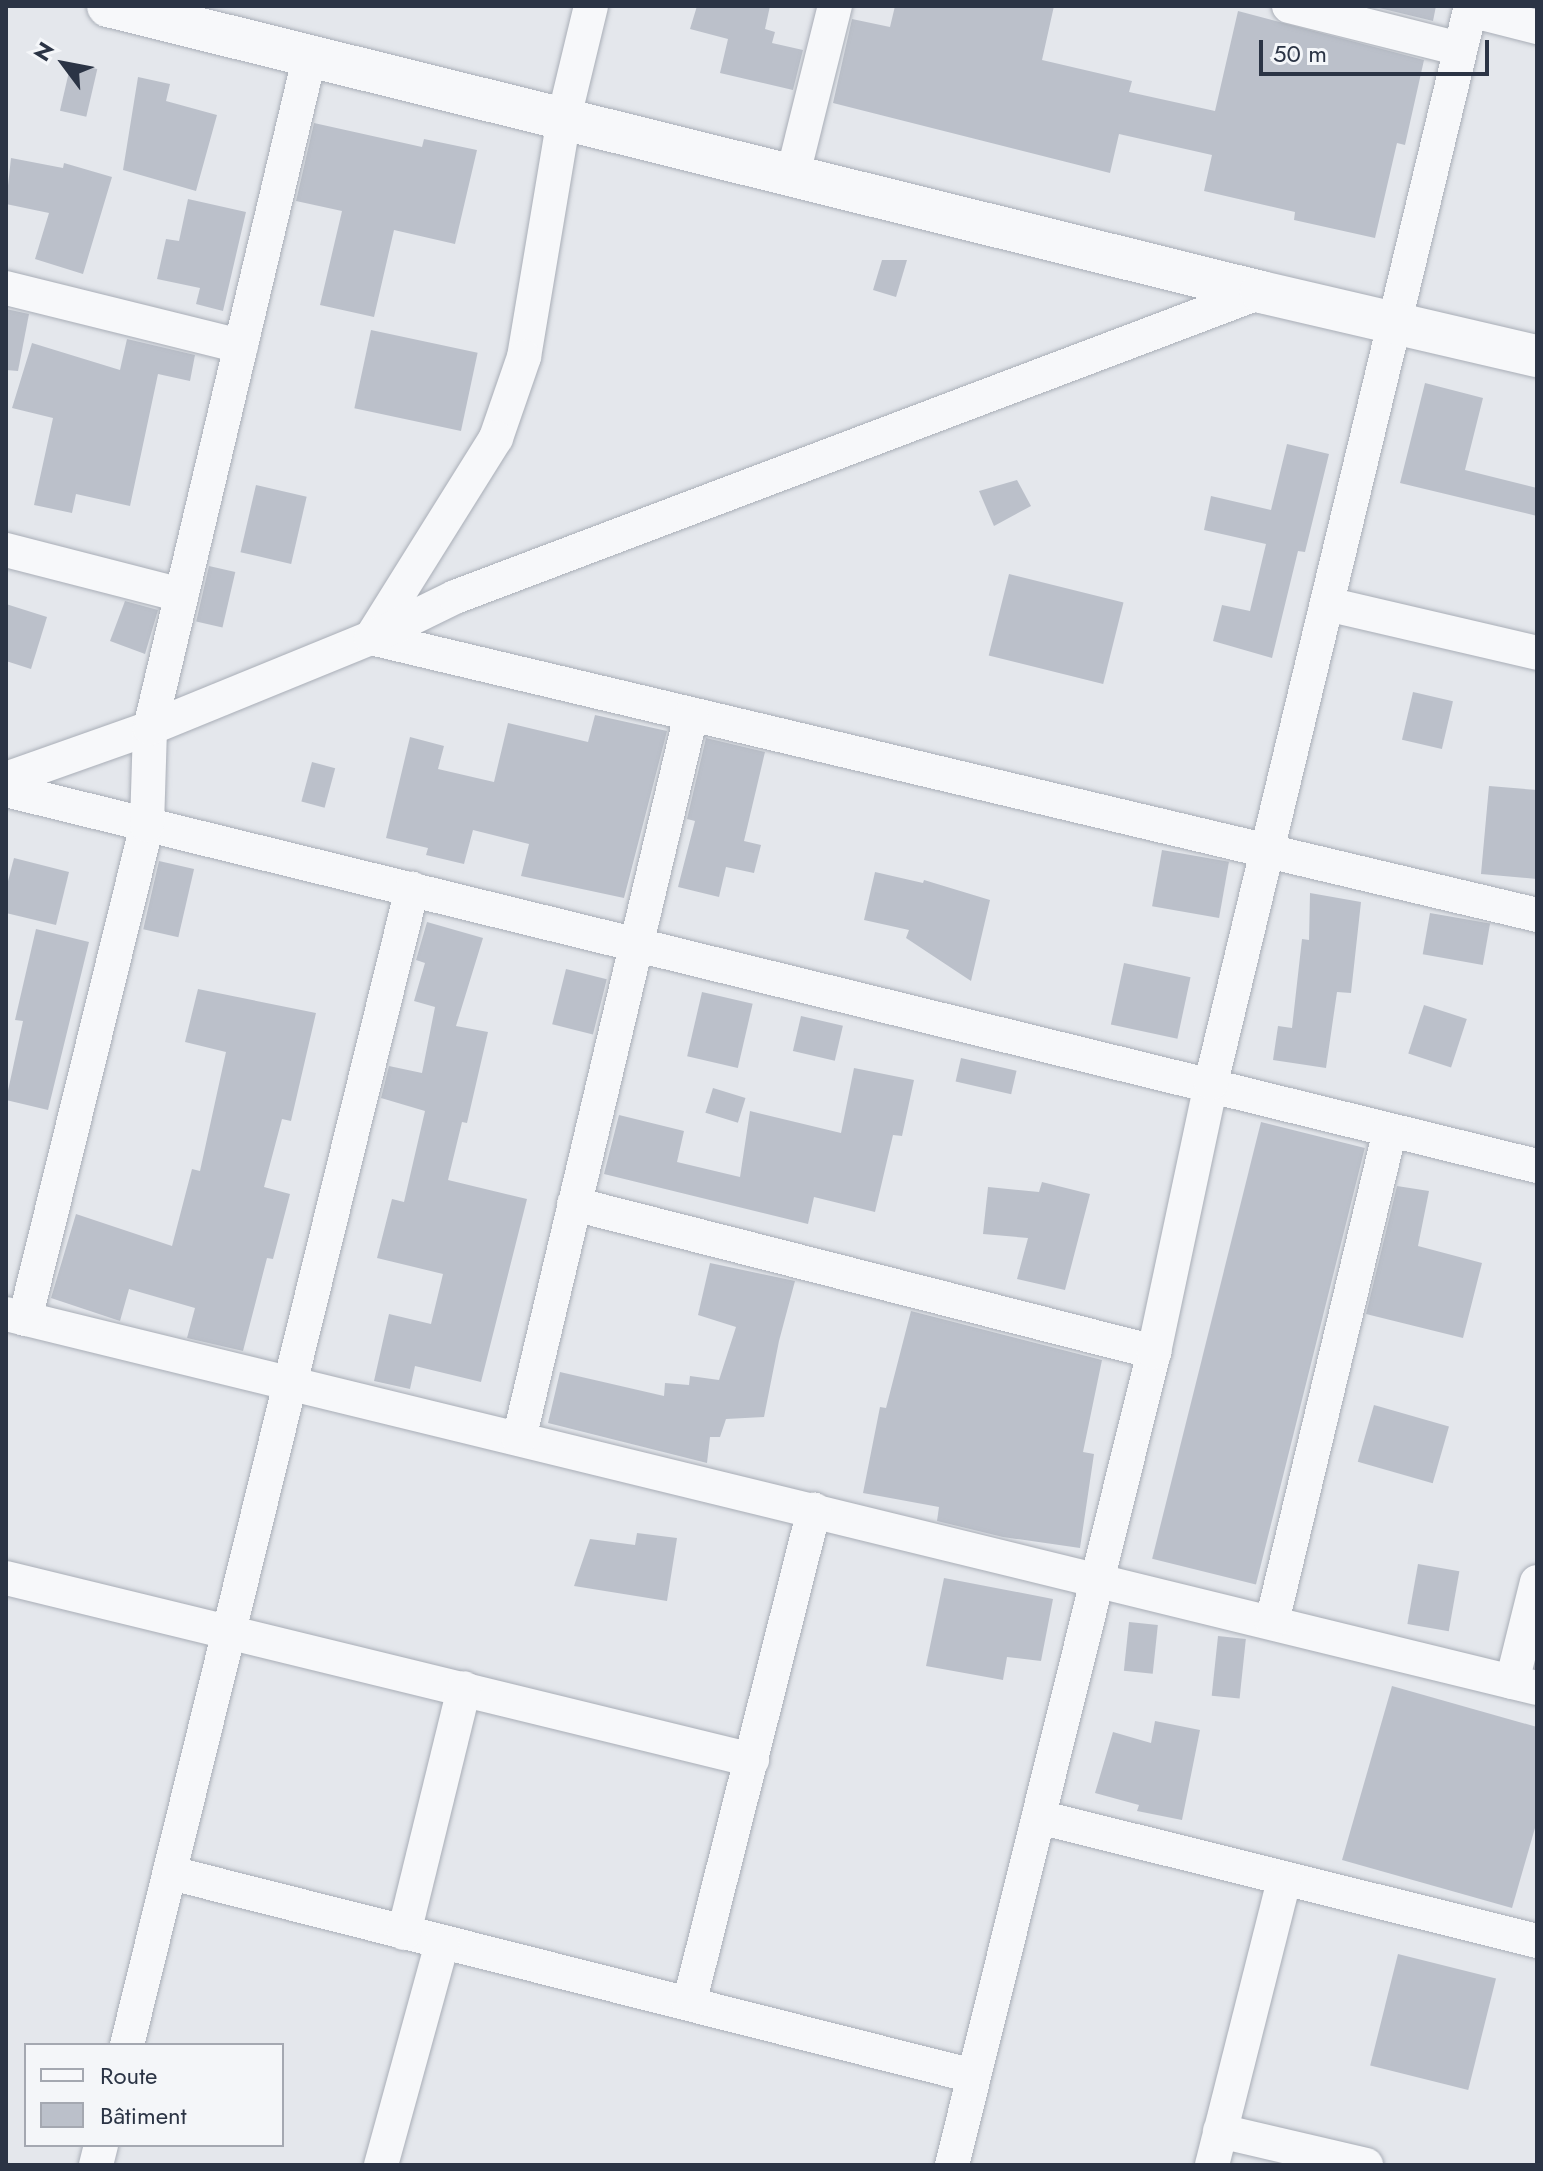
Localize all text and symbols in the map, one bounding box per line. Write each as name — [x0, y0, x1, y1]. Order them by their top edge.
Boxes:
north arrow — [24, 24, 104, 104]
scale bar — [1263, 24, 1493, 74]
text: N — [25, 35, 62, 67]
text: 50 m — [1273, 36, 1327, 71]
legend — [24, 2043, 284, 2147]
text: Route — [100, 2058, 157, 2093]
text: Bâtiment — [100, 2098, 186, 2133]

